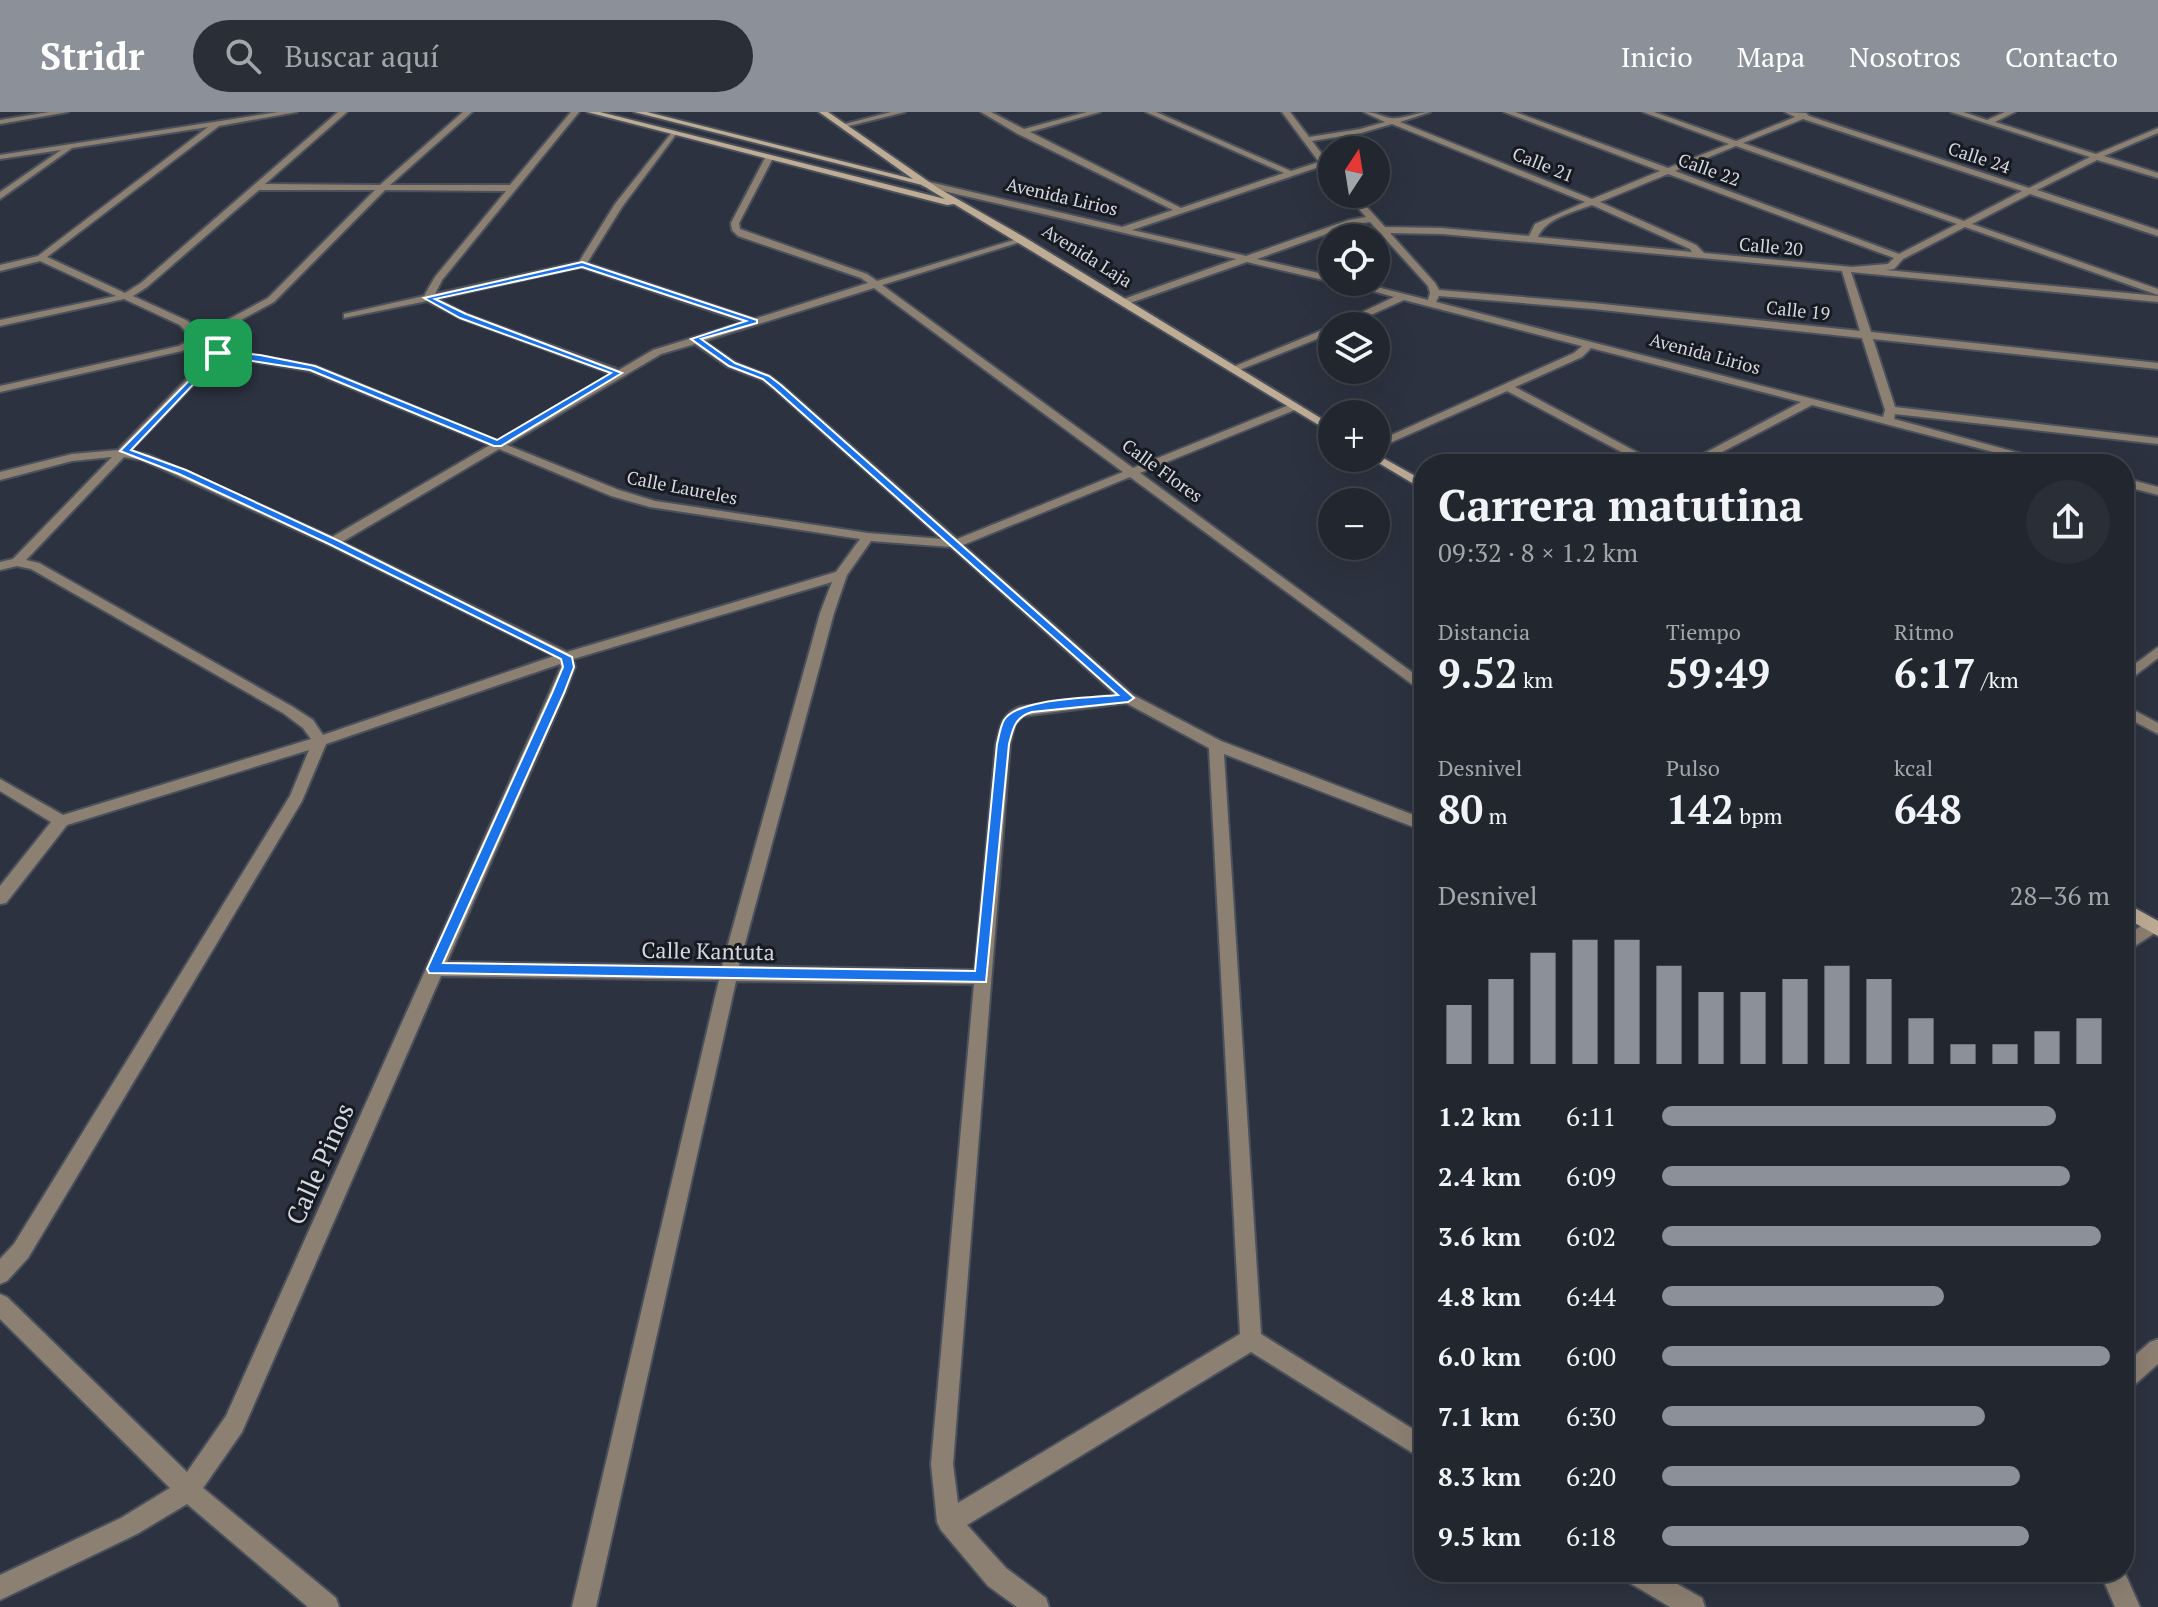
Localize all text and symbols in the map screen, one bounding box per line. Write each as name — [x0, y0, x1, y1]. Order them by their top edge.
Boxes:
search box — [193, 20, 753, 92]
text: Stridr — [40, 31, 145, 81]
icon: search — [221, 34, 265, 78]
text: Buscar aquí — [285, 36, 439, 76]
text: Inicio — [1621, 38, 1693, 75]
text: Mapa — [1737, 38, 1805, 75]
text: Nosotros — [1849, 38, 1961, 75]
text: Contacto — [2005, 38, 2118, 75]
north arrow — [1318, 136, 1390, 208]
map controls — [1318, 136, 1390, 560]
street label: Calle 24 — [1945, 136, 2014, 178]
street label: Calle 21 — [1509, 141, 1578, 187]
street label: Calle 22 — [1675, 147, 1744, 191]
street label: Avenida Lirios — [1004, 172, 1120, 221]
street label: Avenida Laja — [1038, 218, 1137, 292]
button: locate — [1318, 224, 1390, 296]
street label: Calle 20 — [1738, 231, 1804, 261]
street label: Calle 19 — [1765, 295, 1831, 325]
button: layers — [1318, 312, 1390, 384]
pin — [184, 319, 252, 387]
street label: Avenida Lirios — [1647, 327, 1763, 379]
icon: arrive — [196, 331, 240, 375]
button: + — [1318, 400, 1390, 472]
street label: Calle Flores — [1118, 433, 1208, 507]
street label: Calle Laureles — [625, 465, 740, 510]
text: Carrera matutina — [1438, 475, 1803, 534]
button: share — [2026, 480, 2110, 564]
button: − — [1318, 488, 1390, 560]
text: 09:32 · 8 × 1.2 km — [1438, 535, 1638, 569]
text: Distancia — [1438, 617, 1530, 646]
text: Tiempo — [1666, 617, 1741, 646]
text: Ritmo — [1894, 617, 1954, 646]
text: 9.52 — [1438, 646, 1518, 699]
text: 59:49 — [1666, 646, 1770, 699]
text: 6:17 — [1894, 646, 1976, 699]
text: km — [1518, 665, 1553, 694]
text: /km — [1976, 665, 2019, 694]
text: Desnivel — [1438, 753, 1522, 782]
text: Pulso — [1666, 753, 1720, 782]
text: kcal — [1894, 753, 1933, 782]
text: 80 — [1438, 782, 1483, 835]
text: 142 — [1666, 782, 1734, 835]
text: 648 — [1894, 782, 1962, 835]
text: m — [1483, 801, 1508, 830]
text: bpm — [1734, 801, 1783, 830]
text: Desnivel — [1438, 878, 1538, 912]
text: 28–36 m — [2010, 878, 2110, 912]
street label: Calle Kantuta — [641, 935, 775, 966]
street label: Calle Pinos — [277, 1098, 361, 1230]
text: 1.2 km — [1438, 1099, 1521, 1133]
text: 6:11 — [1566, 1099, 1616, 1133]
text: 2.4 km — [1438, 1159, 1521, 1193]
text: 6:09 — [1566, 1159, 1616, 1193]
text: 3.6 km — [1438, 1219, 1521, 1253]
text: 6:02 — [1566, 1219, 1616, 1253]
text: 4.8 km — [1438, 1279, 1521, 1313]
text: 6:44 — [1566, 1279, 1616, 1313]
text: 6.0 km — [1438, 1339, 1521, 1373]
text: 6:00 — [1566, 1339, 1616, 1373]
text: 7.1 km — [1438, 1399, 1520, 1433]
text: 6:30 — [1566, 1399, 1616, 1433]
text: 8.3 km — [1438, 1459, 1521, 1493]
text: 6:20 — [1566, 1459, 1616, 1493]
text: 9.5 km — [1438, 1519, 1521, 1553]
text: 6:18 — [1566, 1519, 1616, 1553]

